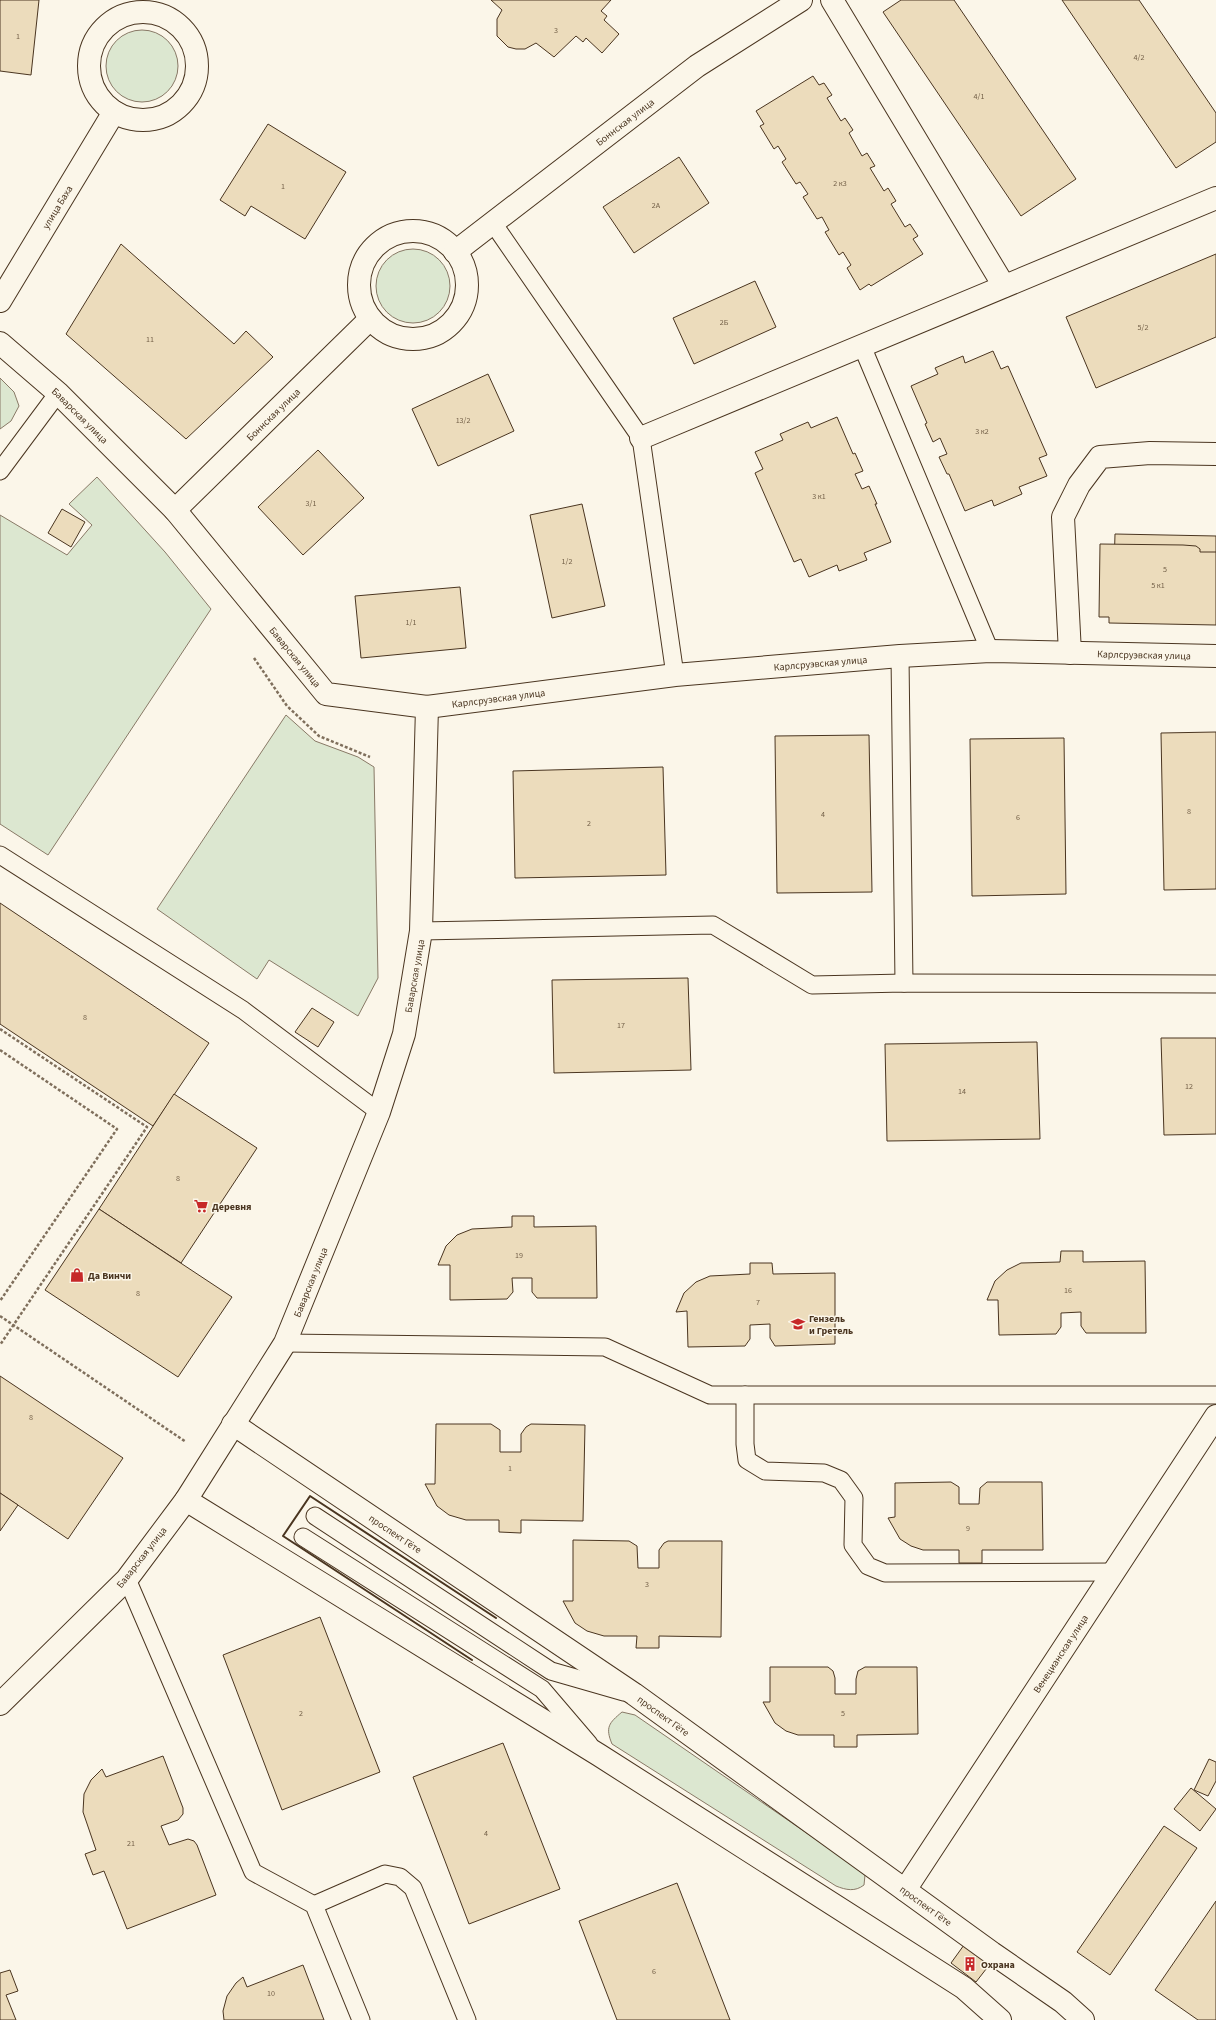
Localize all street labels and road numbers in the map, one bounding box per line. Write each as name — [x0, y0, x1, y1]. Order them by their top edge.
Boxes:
street label: Боннская улица — [593, 95, 657, 149]
street label: улица Баха — [39, 183, 76, 232]
street label: Баварская улица — [48, 385, 111, 447]
street label: Боннская улица — [244, 385, 304, 444]
street label: Баварская улица — [266, 624, 324, 691]
street label: Карлсруэвская улица — [1097, 647, 1191, 663]
street label: Карлсруэвская улица — [773, 653, 868, 675]
street label: Карлсруэвская улица — [451, 686, 546, 712]
street label: Баварская улица — [402, 938, 428, 1014]
street label: Баварская улица — [291, 1245, 331, 1319]
street label: проспект Гёте — [366, 1511, 424, 1557]
street label: Баварская улица — [113, 1524, 170, 1591]
street label: Венецианская улица — [1030, 1612, 1092, 1696]
street label: проспект Гёте — [634, 1693, 692, 1740]
street label: проспект Гёте — [897, 1883, 954, 1930]

